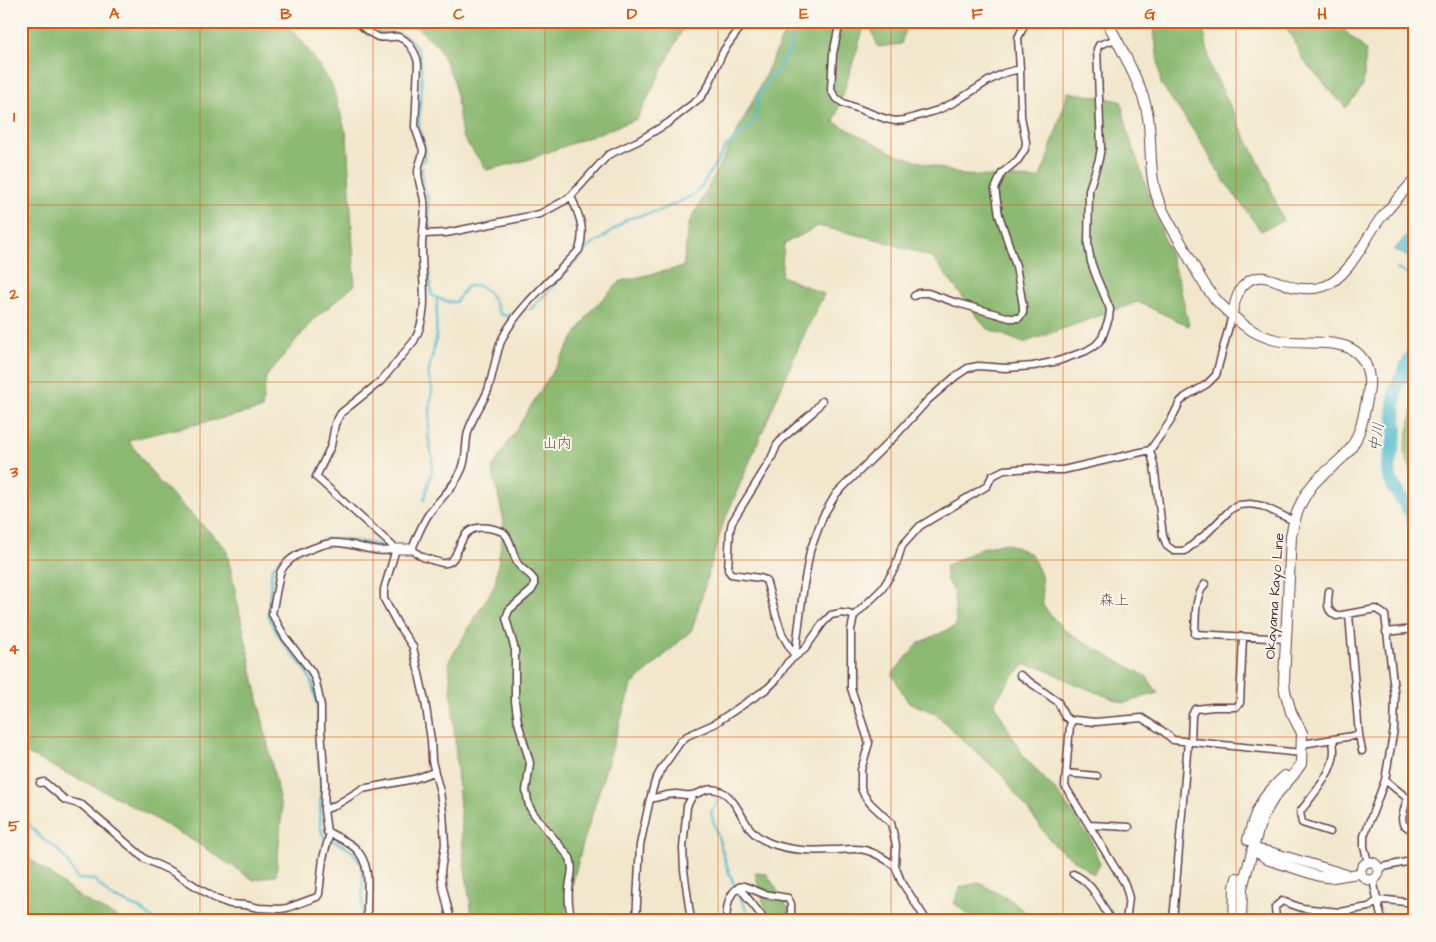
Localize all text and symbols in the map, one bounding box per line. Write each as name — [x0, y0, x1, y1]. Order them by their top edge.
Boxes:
text: A — [109, 3, 120, 25]
text: B — [280, 3, 292, 25]
text: C — [453, 3, 465, 25]
text: D — [627, 3, 638, 25]
text: E — [799, 3, 809, 25]
text: F — [971, 3, 983, 25]
text: G — [1144, 3, 1156, 25]
text: H — [1317, 3, 1327, 25]
text: 1 — [13, 106, 16, 128]
text: 2 — [8, 283, 19, 305]
water label: 中川 — [1365, 421, 1389, 453]
district label: 山内 — [542, 433, 572, 454]
text: 3 — [9, 461, 19, 483]
street label: Okayama Kayo Line — [1261, 532, 1289, 660]
district label: 森上 — [1099, 590, 1129, 611]
text: 4 — [9, 638, 20, 660]
text: 5 — [8, 815, 20, 837]

